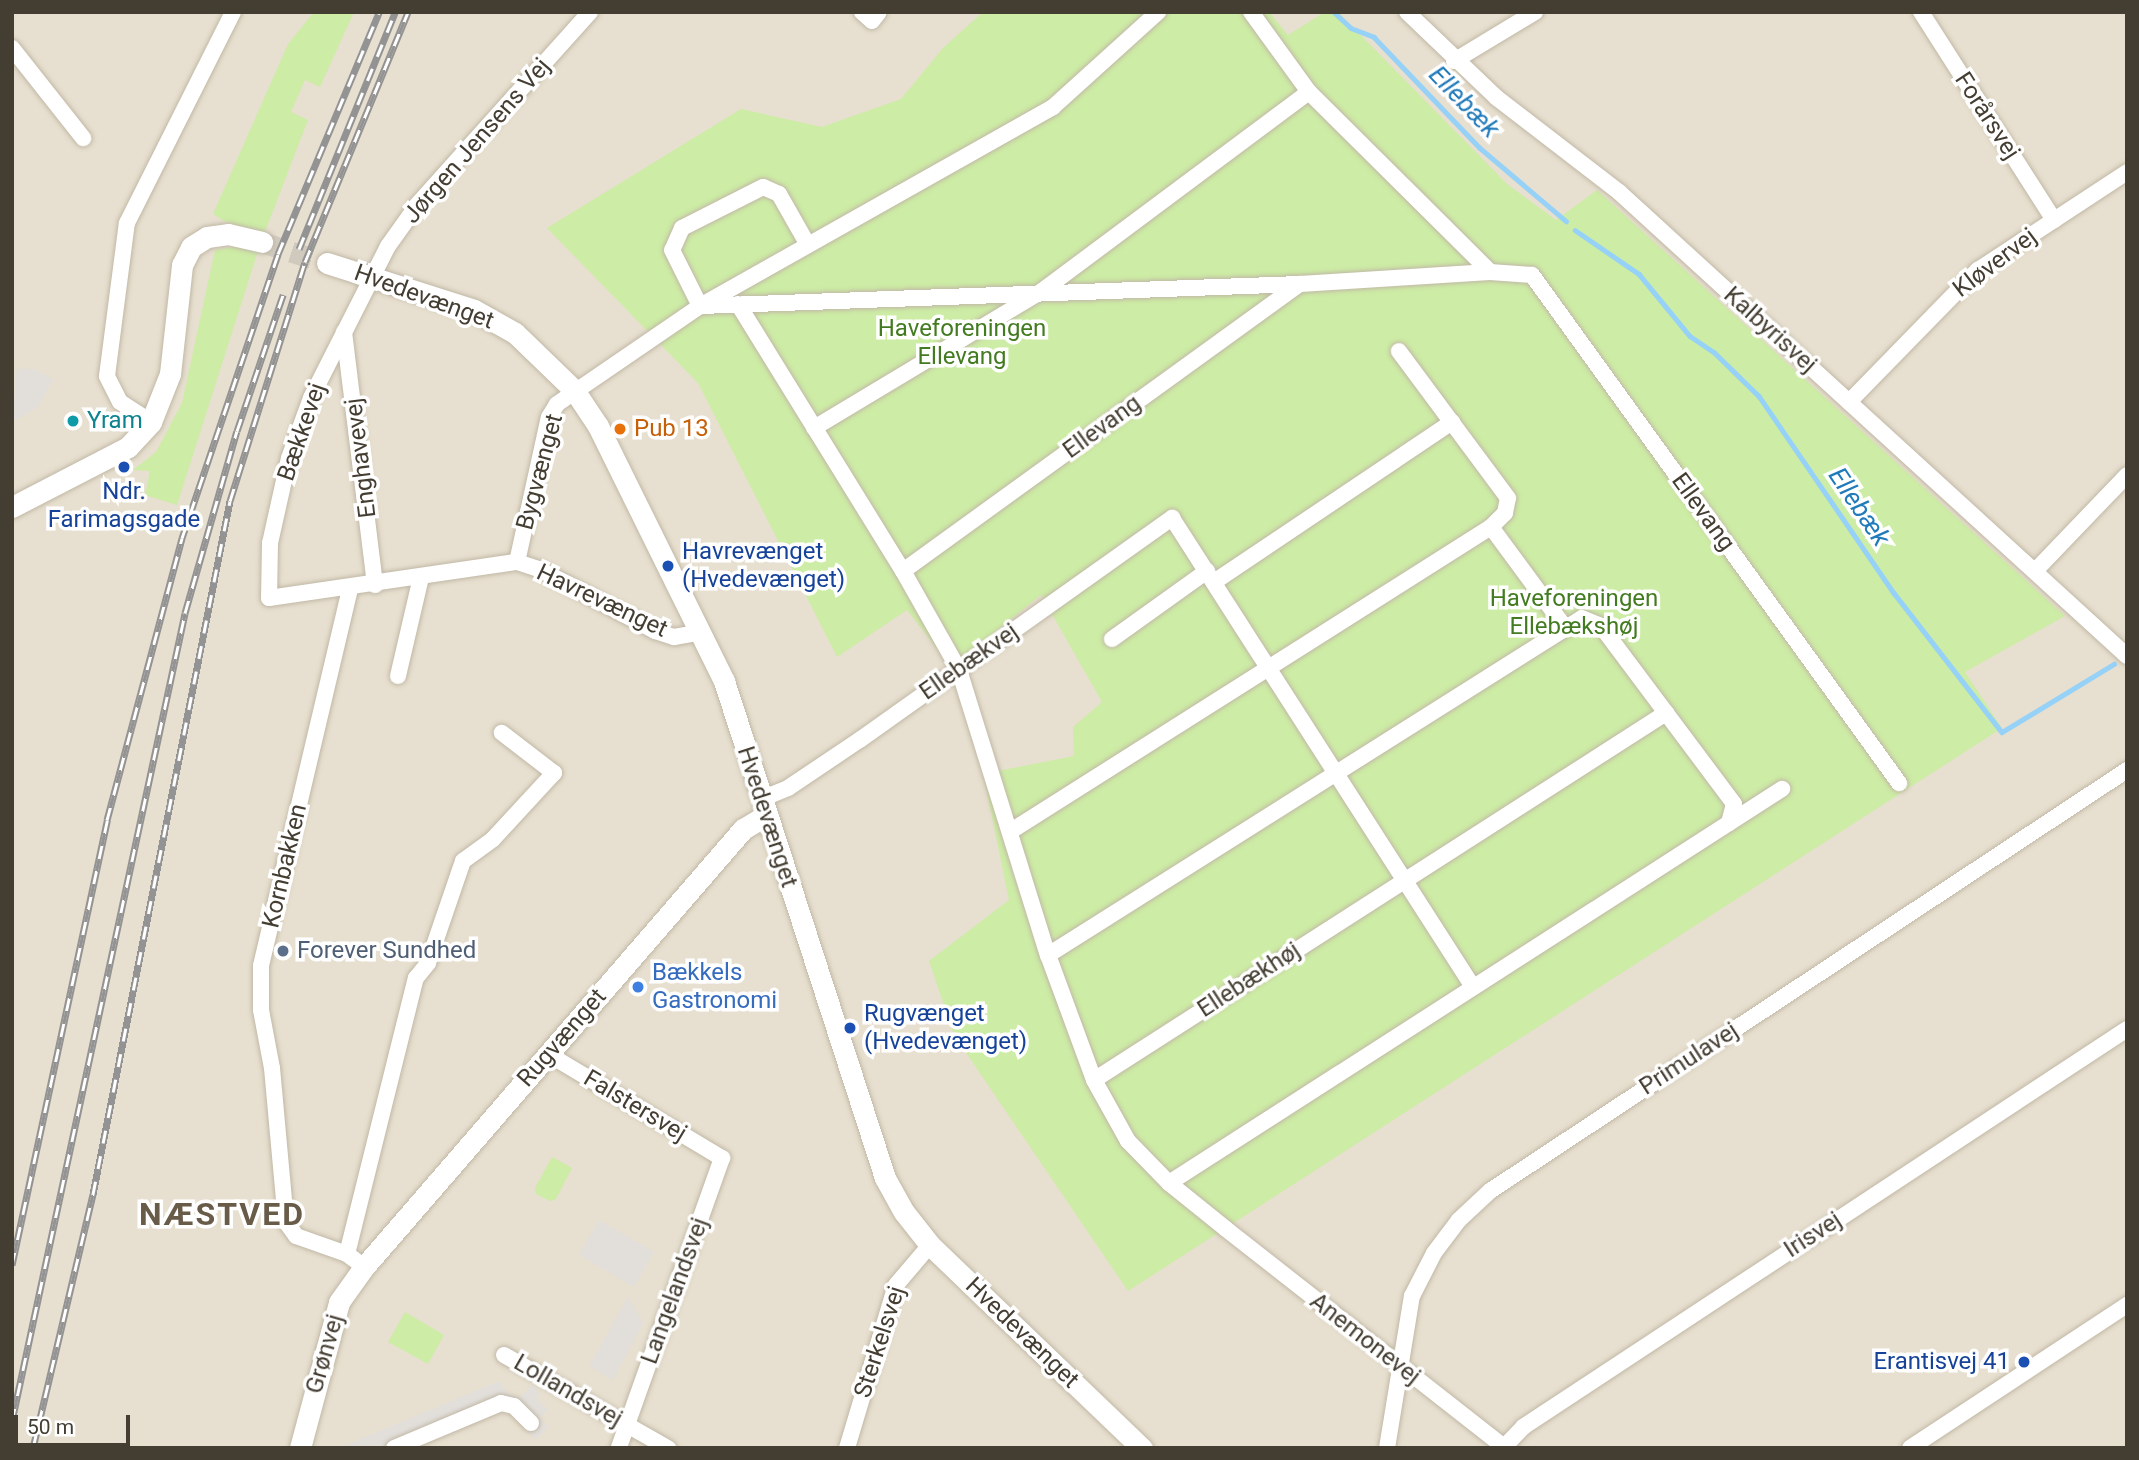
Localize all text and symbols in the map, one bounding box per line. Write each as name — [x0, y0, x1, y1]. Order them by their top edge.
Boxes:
street label: Jørgen Jensens Vej — [397, 53, 557, 229]
water label: Ellebæk — [1422, 59, 1506, 145]
street label: Forårsvej — [1948, 67, 2026, 165]
street label: Kløvervej — [1948, 222, 2042, 304]
street label: Hvedevænget — [350, 258, 498, 336]
street label: Kalbyrisvej — [1718, 281, 1822, 379]
park label: Haveforeningen Ellevang — [878, 315, 1046, 371]
street label: Bækkevej — [272, 379, 332, 485]
street label: Ellevang — [1057, 389, 1147, 465]
street label: Enghavevej — [339, 396, 383, 520]
place label: Yram — [87, 407, 143, 435]
street label: Bygvænget — [511, 411, 569, 533]
marker: Yram — [65, 413, 81, 429]
place label: Pub 13 — [634, 415, 709, 443]
marker: Pub 13 — [612, 421, 628, 437]
marker: Ndr. Farimagsgade — [116, 459, 132, 475]
water label: Ellebæk — [1821, 462, 1897, 552]
street label: Ellevang — [1665, 467, 1741, 557]
place label: Ndr. Farimagsgade — [48, 478, 200, 534]
place label: Havrevænget (Hvedevænget) — [682, 538, 845, 594]
street label: Havrevænget — [532, 558, 672, 644]
marker: Havrevænget (Hvedevænget) — [660, 558, 676, 574]
park label: Haveforeningen Ellebækshøj — [1490, 585, 1658, 641]
street label: Ellebækvej — [914, 618, 1024, 706]
street label: Hvedevænget — [731, 743, 803, 891]
street label: Kornbakken — [257, 801, 313, 931]
street label: Ellebækhøj — [1192, 936, 1306, 1024]
place label: Forever Sundhed — [297, 937, 476, 965]
marker: Forever Sundhed — [275, 943, 291, 959]
place label: Bækkels Gastronomi — [652, 959, 777, 1015]
marker: Bækkels Gastronomi — [630, 979, 646, 995]
street label: Rugvænget — [512, 983, 612, 1093]
place label: Rugvænget (Hvedevænget) — [864, 1000, 1027, 1056]
street label: Primulavej — [1634, 1016, 1744, 1102]
marker: Rugvænget (Hvedevænget) — [842, 1020, 858, 1036]
street label: Falstersvej — [578, 1064, 692, 1148]
district label: NÆSTVED — [140, 1195, 304, 1233]
street label: Irisvej — [1779, 1206, 1847, 1264]
street label: Langelandsvej — [635, 1214, 715, 1368]
street label: Hvedevænget — [959, 1272, 1085, 1394]
street label: Sterkelsvej — [848, 1282, 912, 1402]
street label: Anemonevej — [1304, 1287, 1426, 1391]
street label: Grønvej — [300, 1311, 350, 1397]
street label: Lollandsvej — [509, 1348, 627, 1434]
place label: Erantisvej 41 — [1873, 1348, 2010, 1376]
marker: Erantisvej 41 — [2016, 1354, 2032, 1370]
scale bar — [18, 1400, 133, 1444]
text: 50 m — [27, 1415, 74, 1439]

